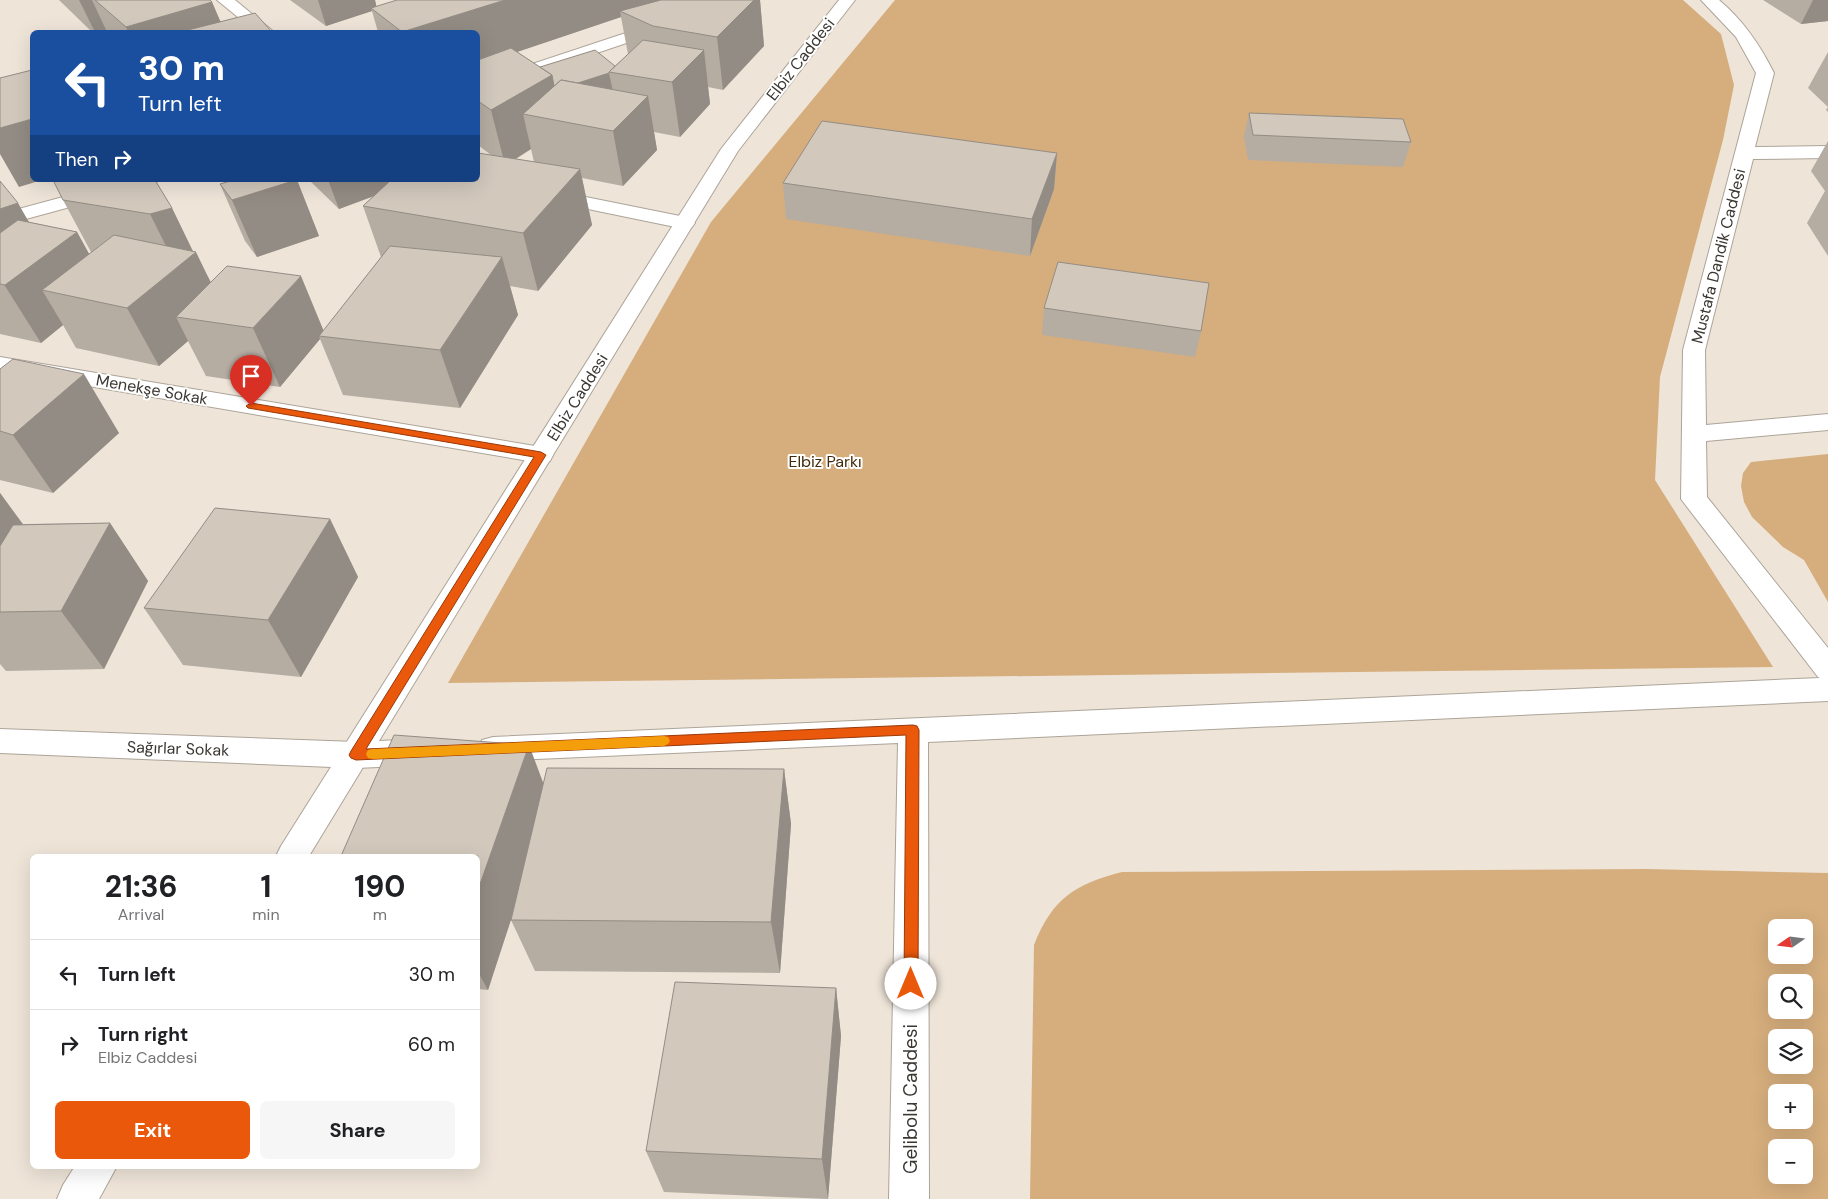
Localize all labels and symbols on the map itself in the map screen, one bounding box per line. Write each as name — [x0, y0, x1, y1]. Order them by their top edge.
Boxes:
street label: Elbiz Caddesi — [762, 14, 839, 105]
street label: Mustafa Dandik Caddesi — [1687, 166, 1750, 346]
street label: Elbiz Caddesi — [542, 350, 613, 445]
pin — [230, 355, 272, 406]
street label: Menekşe Sokak — [94, 369, 210, 410]
park label: Elbiz Parkı — [788, 451, 862, 472]
street label: Sağırlar Sokak — [126, 736, 230, 761]
north arrow — [1768, 919, 1812, 964]
position arrow — [884, 957, 936, 1009]
street label: Gelibolu Caddesi — [898, 1024, 923, 1174]

